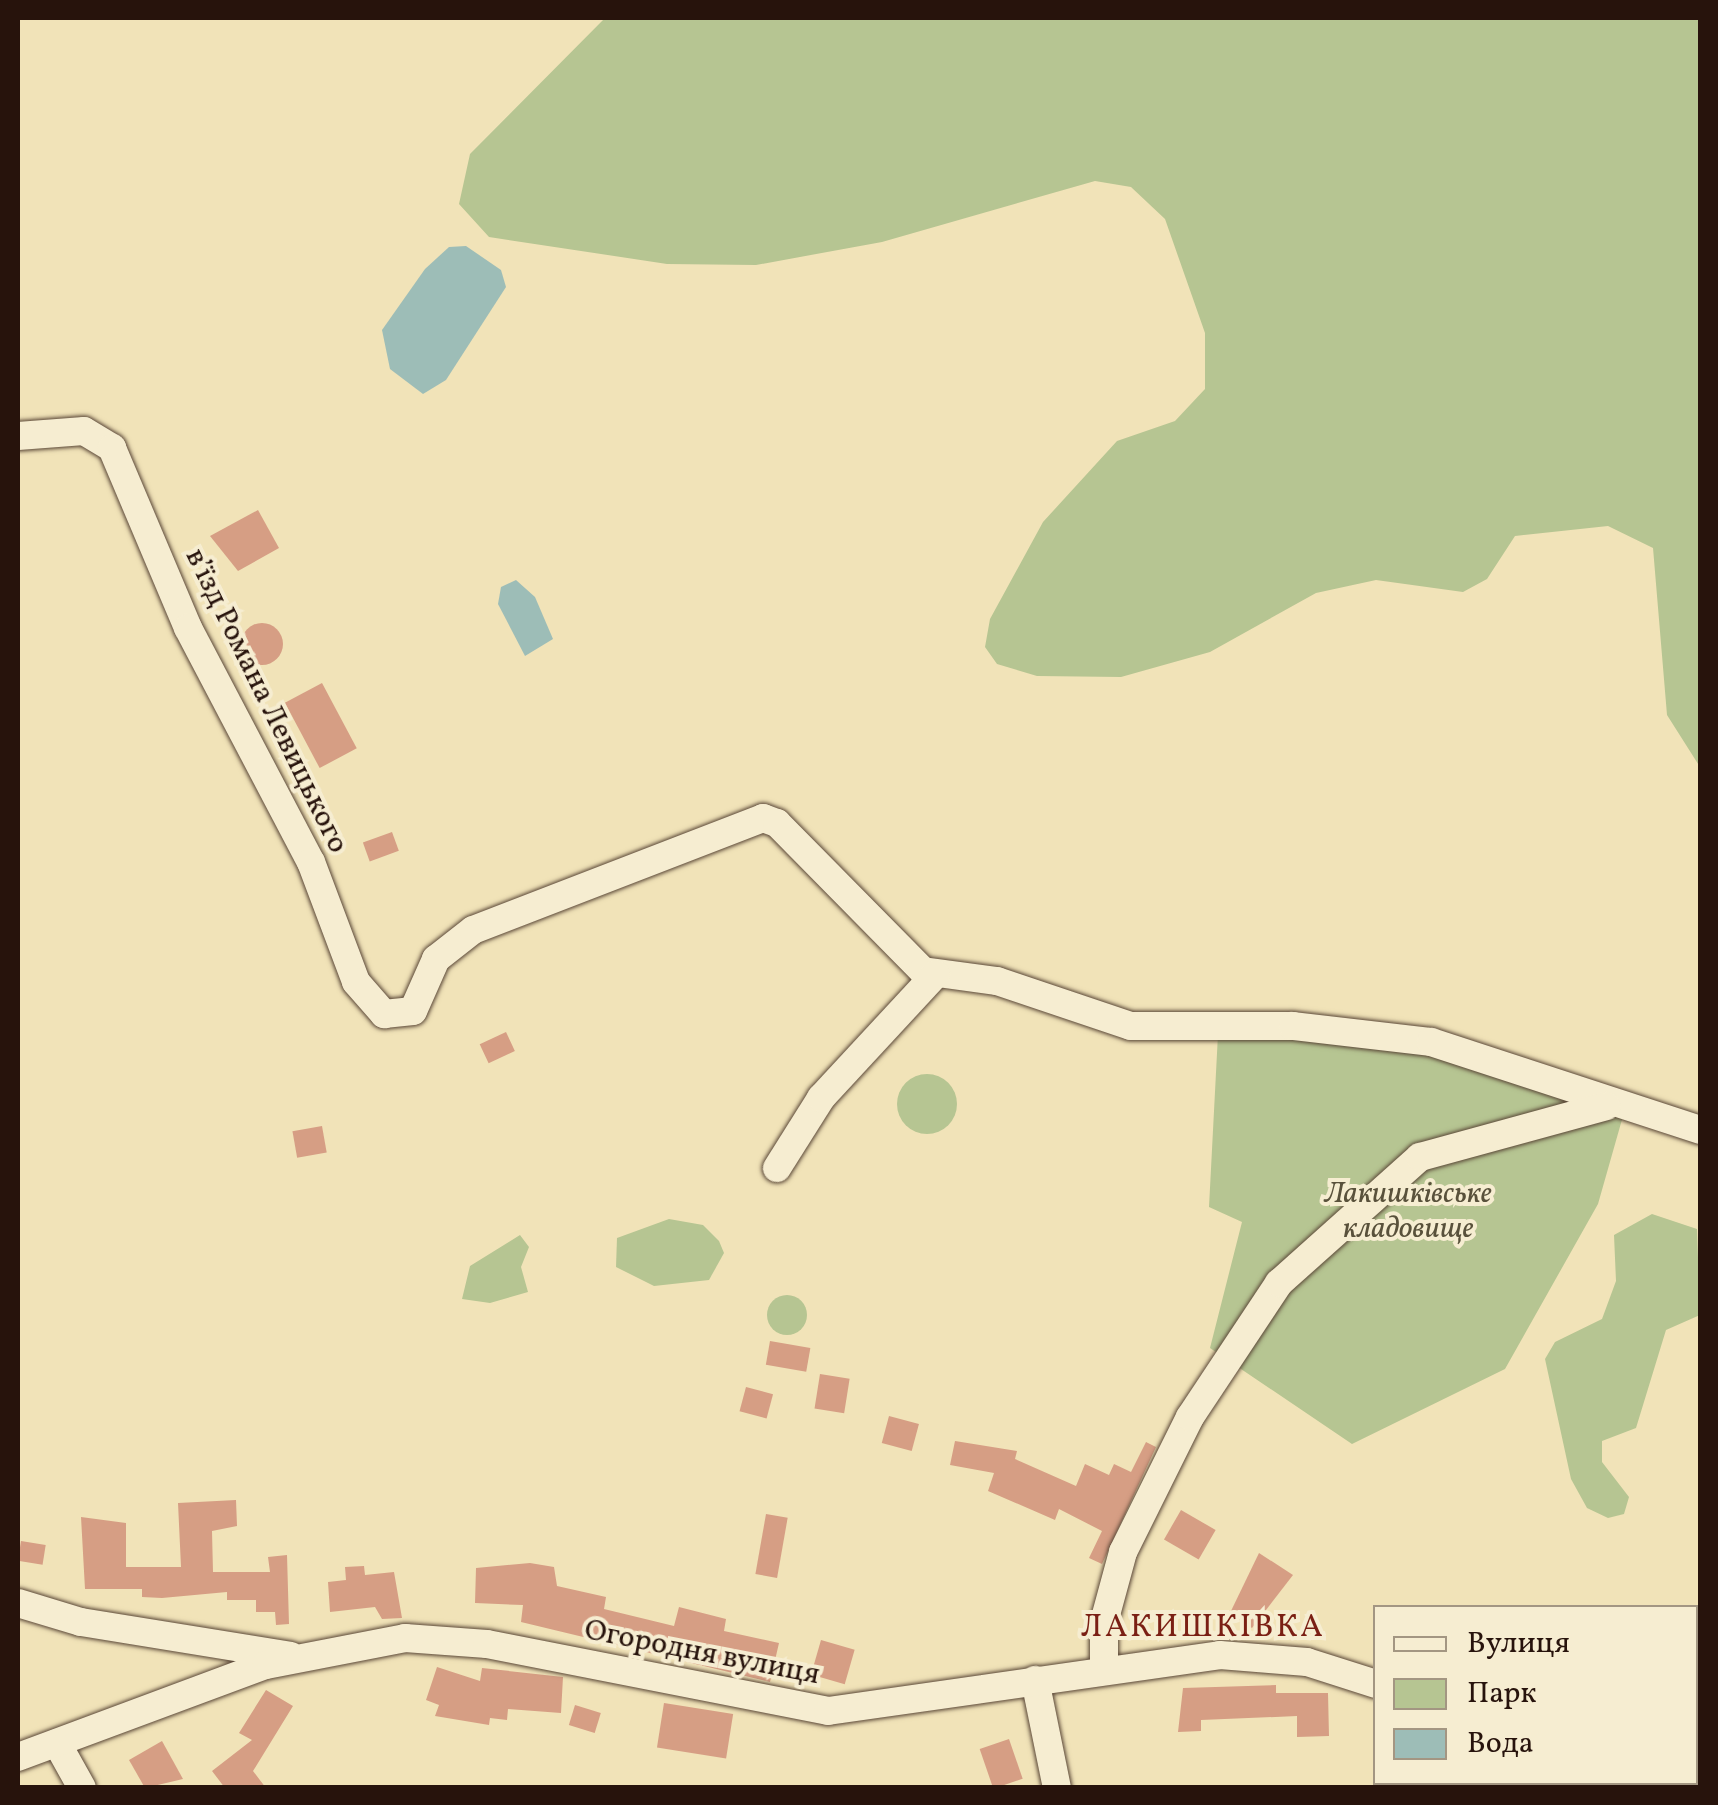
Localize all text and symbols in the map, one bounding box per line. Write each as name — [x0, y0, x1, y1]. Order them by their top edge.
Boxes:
street label: в’їзд Романа Левицького — [177, 543, 355, 859]
park label: Лакишківське кладовище — [1324, 1176, 1492, 1246]
legend — [1373, 1605, 1698, 1785]
district label: ЛАКИШКІВКА — [1081, 1609, 1325, 1647]
street label: Огородня вулиця — [581, 1613, 823, 1693]
text: Вулиця — [1467, 1623, 1570, 1665]
text: Парк — [1467, 1673, 1536, 1715]
text: Вода — [1467, 1723, 1534, 1765]

